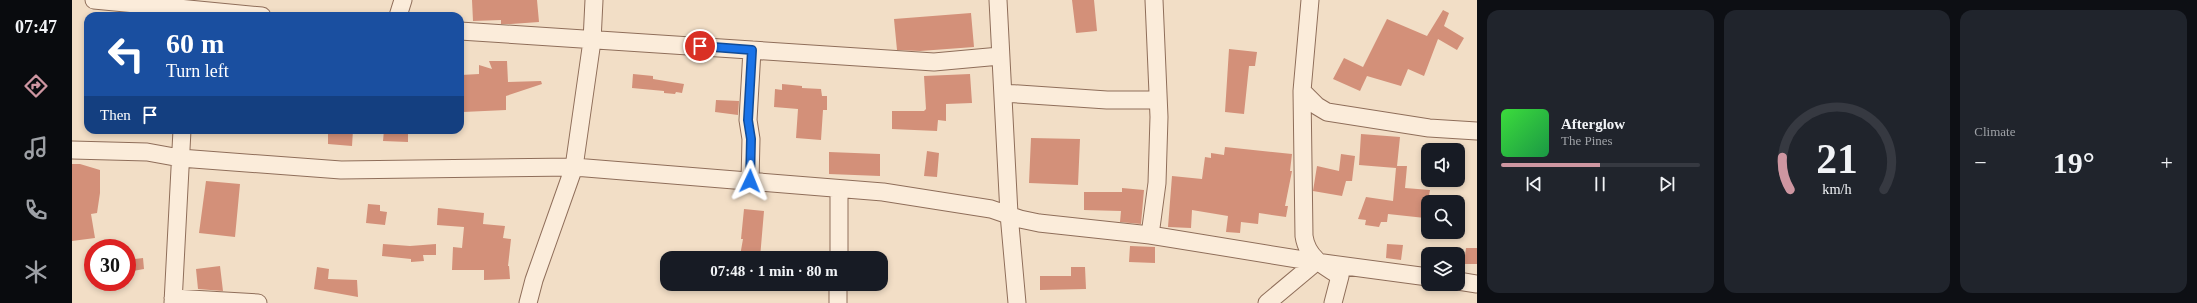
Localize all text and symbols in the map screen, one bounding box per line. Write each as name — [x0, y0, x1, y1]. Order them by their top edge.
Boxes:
text: 07:47 — [15, 17, 57, 37]
icon: left — [100, 28, 152, 80]
text: 60 m — [166, 28, 224, 59]
pin — [683, 29, 717, 63]
icon: arrive — [689, 35, 711, 57]
text: Turn left — [166, 61, 229, 81]
icon: directions — [22, 72, 50, 100]
icon: arrive — [139, 104, 161, 126]
text: Then — [100, 107, 131, 123]
text: Afterglow — [1561, 116, 1625, 132]
text: Climate — [1974, 124, 2016, 139]
text: The Pines — [1561, 133, 1613, 148]
icon: music — [22, 134, 50, 162]
text: 21 — [1816, 135, 1858, 181]
map controls — [1421, 143, 1465, 291]
button: sound — [1421, 143, 1465, 187]
text: 19° — [2053, 146, 2095, 179]
text: − — [1974, 150, 1987, 175]
text: + — [2161, 150, 2173, 175]
position arrow — [729, 160, 771, 202]
icon: previous — [1523, 173, 1545, 195]
icon: pause — [1589, 173, 1611, 195]
icon: next — [1656, 173, 1678, 195]
text: km/h — [1822, 180, 1852, 196]
button: search — [1421, 195, 1465, 239]
icon: phone — [22, 196, 50, 224]
speed limit sign: 30 — [84, 239, 136, 291]
button: layers — [1421, 247, 1465, 291]
icon: climate — [22, 258, 50, 286]
text: 07:48 · 1 min · 80 m — [710, 263, 838, 279]

